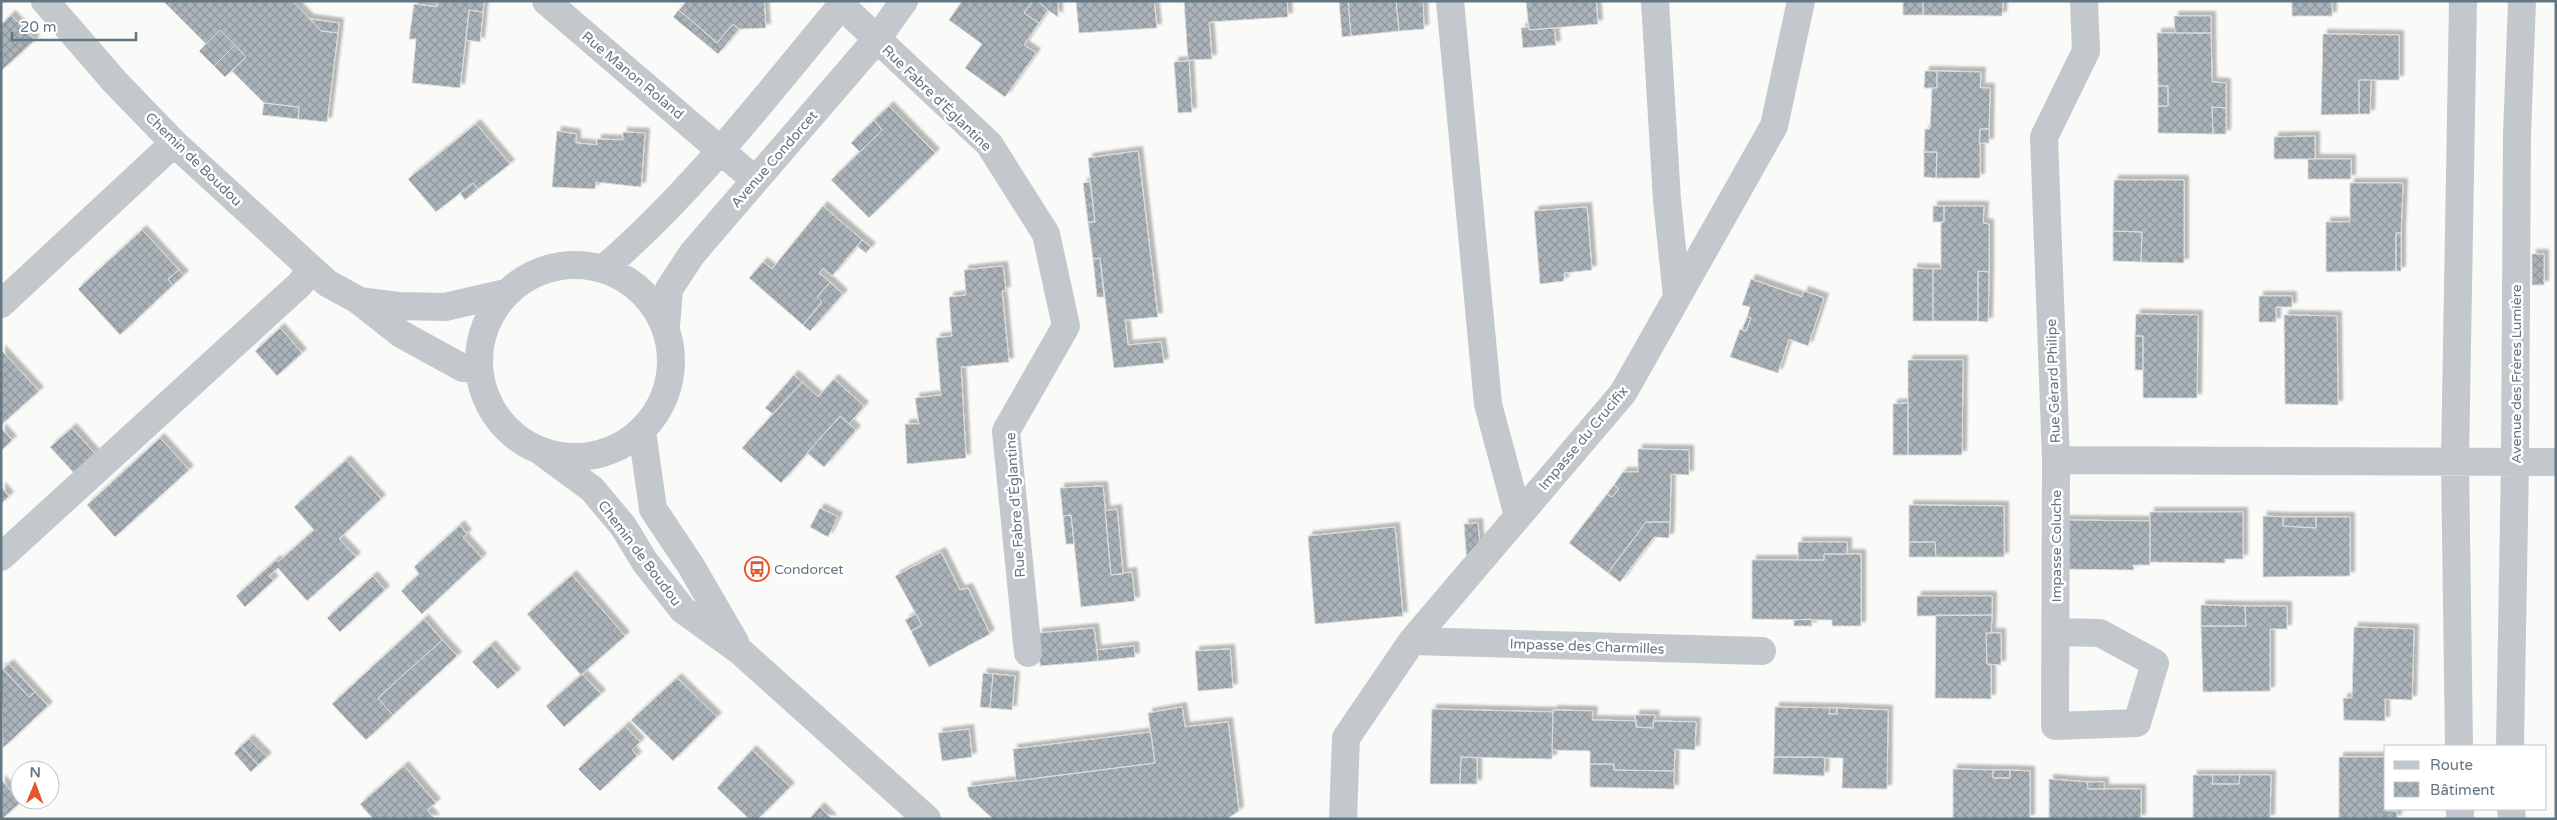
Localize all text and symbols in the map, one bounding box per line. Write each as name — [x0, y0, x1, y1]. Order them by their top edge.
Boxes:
scale bar — [12, 10, 136, 42]
text: 20 m — [20, 18, 57, 36]
street label: Rue Manon Roland — [578, 28, 687, 123]
street label: Rue Fabre d'Églantine — [878, 42, 995, 155]
street label: Avenue Condorcet — [727, 107, 822, 211]
street label: Chemin de Boudou — [142, 109, 245, 210]
street label: Avenue des Frères Lumière — [2508, 284, 2525, 464]
street label: Rue Gérard Philipe — [2043, 318, 2064, 443]
street label: Impasse du Crucifix — [1535, 383, 1632, 494]
street label: Rue Fabre d'Églantine — [1002, 432, 1029, 578]
street label: Impasse Coluche — [2048, 490, 2065, 602]
street label: Chemin de Boudou — [594, 497, 685, 609]
bus stop icon: Condorcet — [744, 556, 770, 582]
place label: Condorcet — [774, 561, 844, 578]
street label: Impasse des Charmilles — [1509, 635, 1665, 658]
legend — [2384, 745, 2547, 810]
text: Route — [2430, 756, 2473, 774]
north arrow — [10, 760, 60, 810]
text: N — [29, 764, 41, 781]
text: Bâtiment — [2430, 781, 2495, 799]

